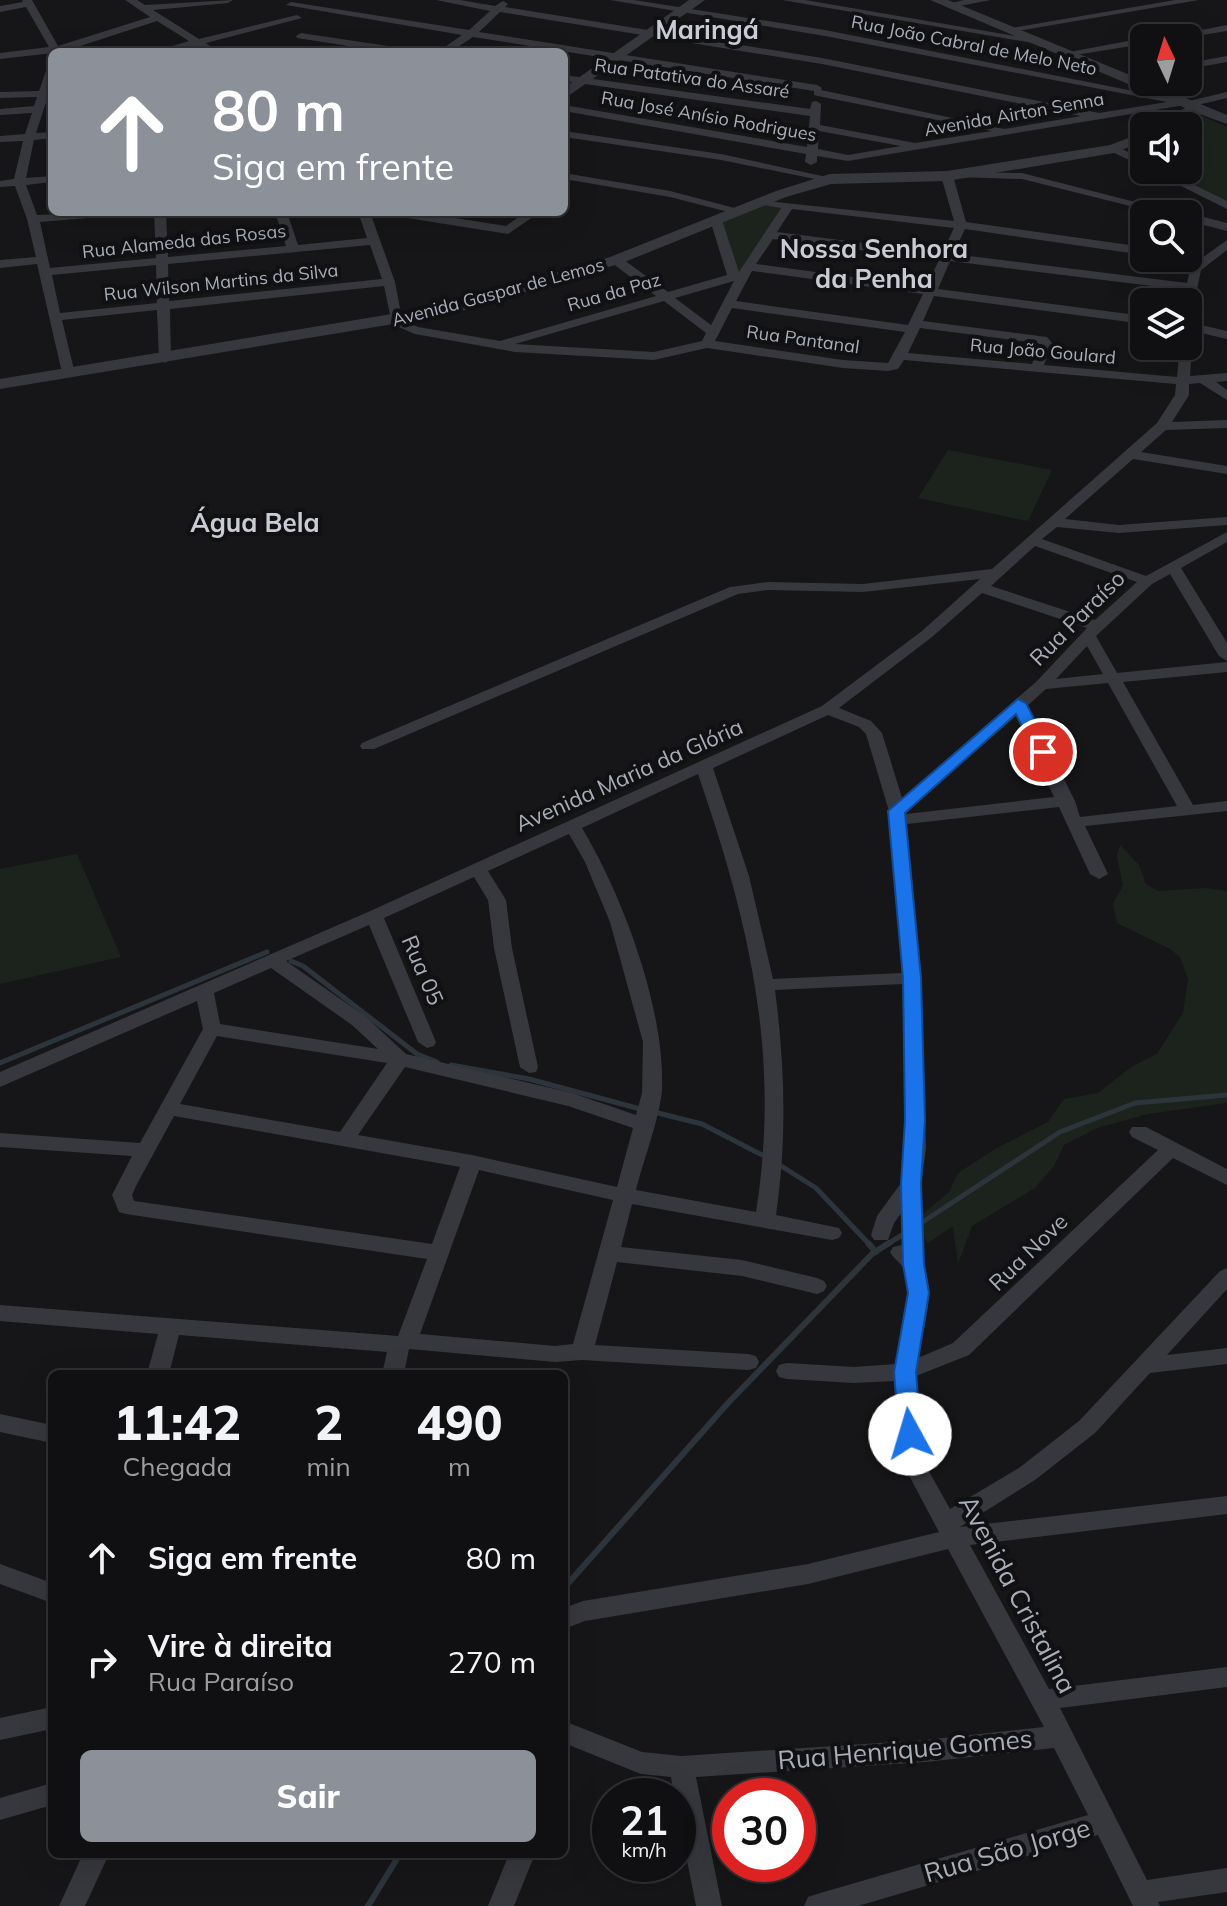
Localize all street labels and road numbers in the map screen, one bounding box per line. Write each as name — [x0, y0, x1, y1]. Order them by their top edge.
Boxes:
street label: Rua João Cabral de Melo Neto — [849, 10, 1099, 80]
street label: Rua Patativa do Assaré — [593, 53, 791, 103]
street label: Rua José Anísio Rodrigues — [599, 86, 819, 146]
street label: Avenida Airton Senna — [922, 87, 1106, 141]
street label: Rua Alameda das Rosas — [81, 219, 287, 263]
street label: Avenida Gaspar de Lemos — [389, 253, 607, 331]
street label: Rua Wilson Martins da Silva — [103, 258, 339, 306]
street label: Rua da Paz — [565, 268, 663, 316]
street label: Rua Pantanal — [745, 320, 861, 358]
street label: Rua João Goulard — [969, 333, 1117, 369]
street label: Rua Paraíso — [1023, 564, 1131, 672]
street label: Avenida Maria da Glória — [511, 712, 747, 838]
street label: Rua 05 — [396, 931, 450, 1009]
street label: Rua Nove — [983, 1207, 1073, 1297]
street label: Avenida Cristalina — [952, 1489, 1084, 1699]
street label: Rua Henrique Gomes — [776, 1721, 1034, 1777]
street label: Rua São Jorge — [920, 1811, 1094, 1889]

